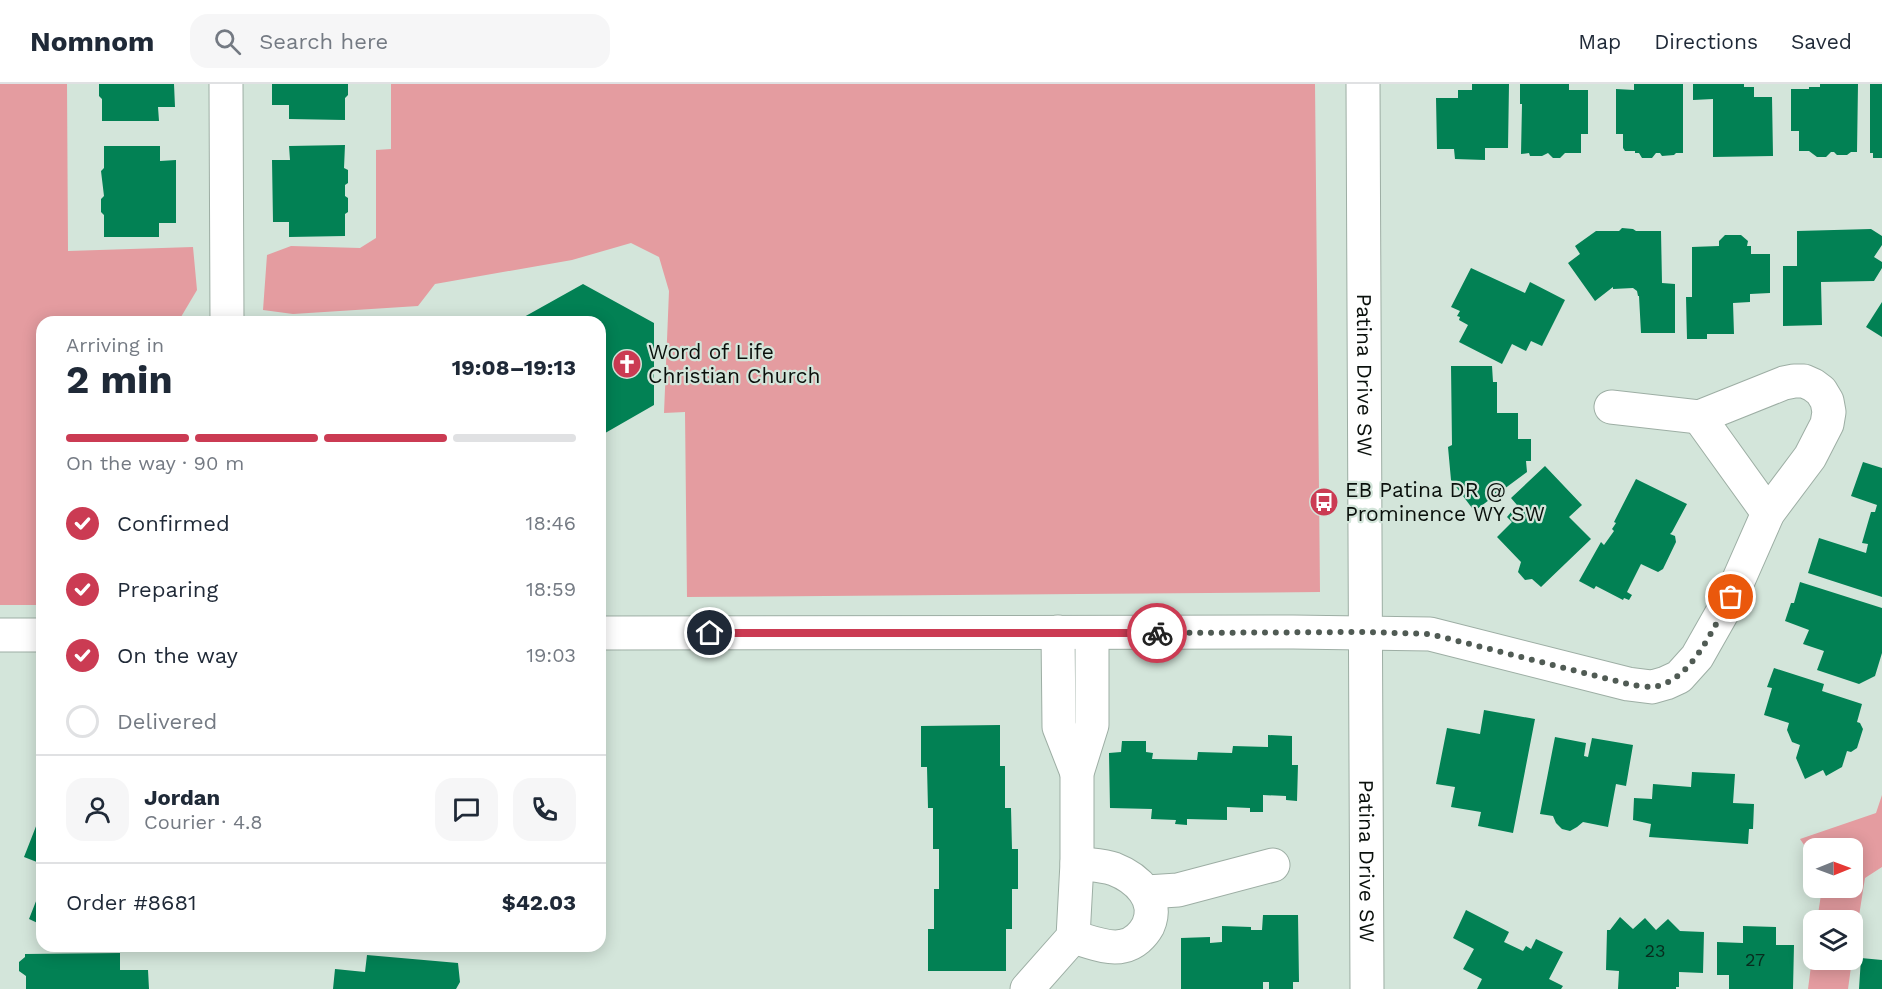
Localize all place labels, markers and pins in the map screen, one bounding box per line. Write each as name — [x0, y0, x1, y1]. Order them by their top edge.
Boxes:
place label: Word of Life Christian Church — [648, 339, 820, 388]
church icon: Word of Life Christian Church — [611, 348, 643, 380]
place label: EB Patina DR @ Prominence WY SW — [1345, 477, 1545, 526]
bus stop icon: EB Patina DR @ Prominence WY SW — [1308, 486, 1340, 518]
pin — [1705, 571, 1756, 622]
pin — [684, 607, 735, 658]

